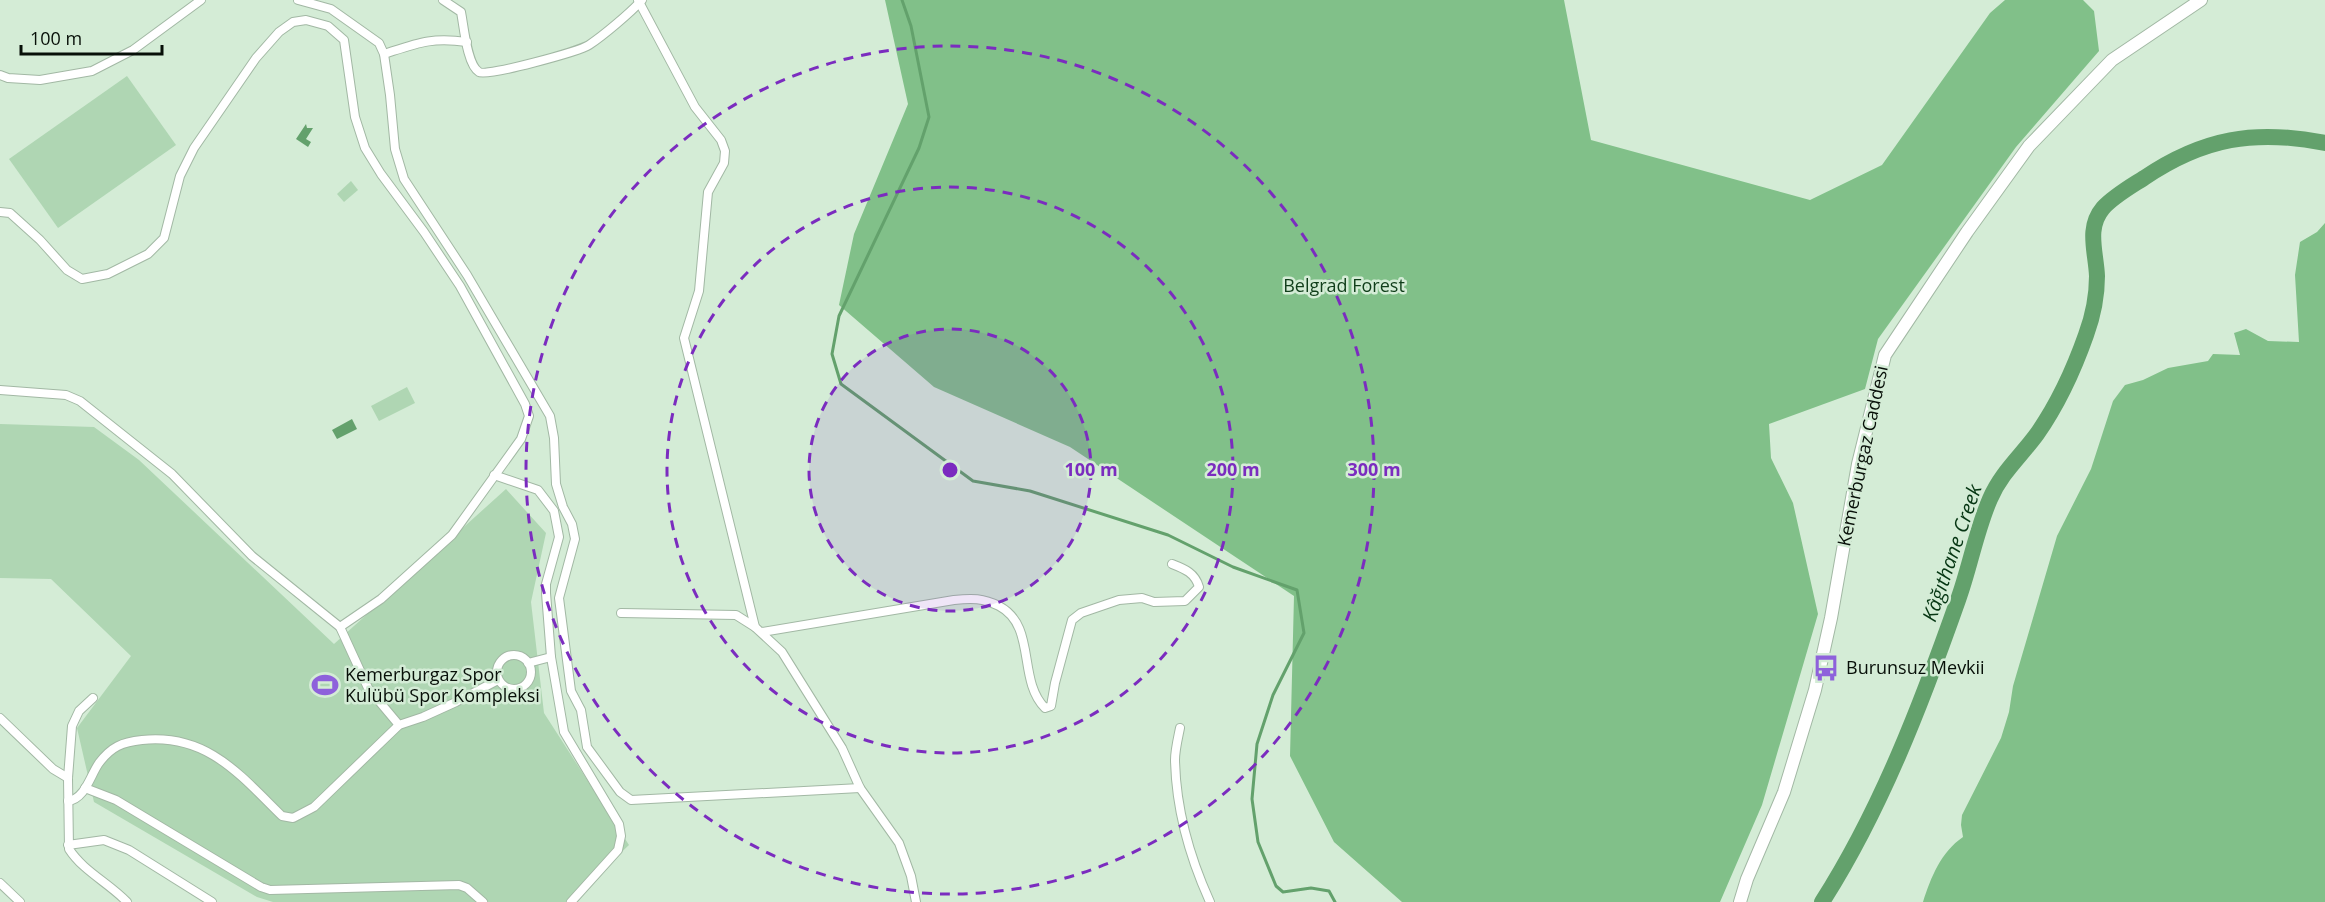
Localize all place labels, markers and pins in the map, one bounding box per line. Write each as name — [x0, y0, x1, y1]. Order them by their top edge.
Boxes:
centre of rings — [940, 460, 960, 480]
bus stop icon: Burunsuz Mevkii — [1811, 653, 1841, 683]
place label: Burunsuz Mevkii — [1846, 655, 1985, 679]
place label: Kemerburgaz Spor Kulübü Spor Kompleksi — [345, 662, 540, 707]
sports icon: Kemerburgaz Spor Kulübü Spor Kompleksi — [310, 670, 340, 700]

